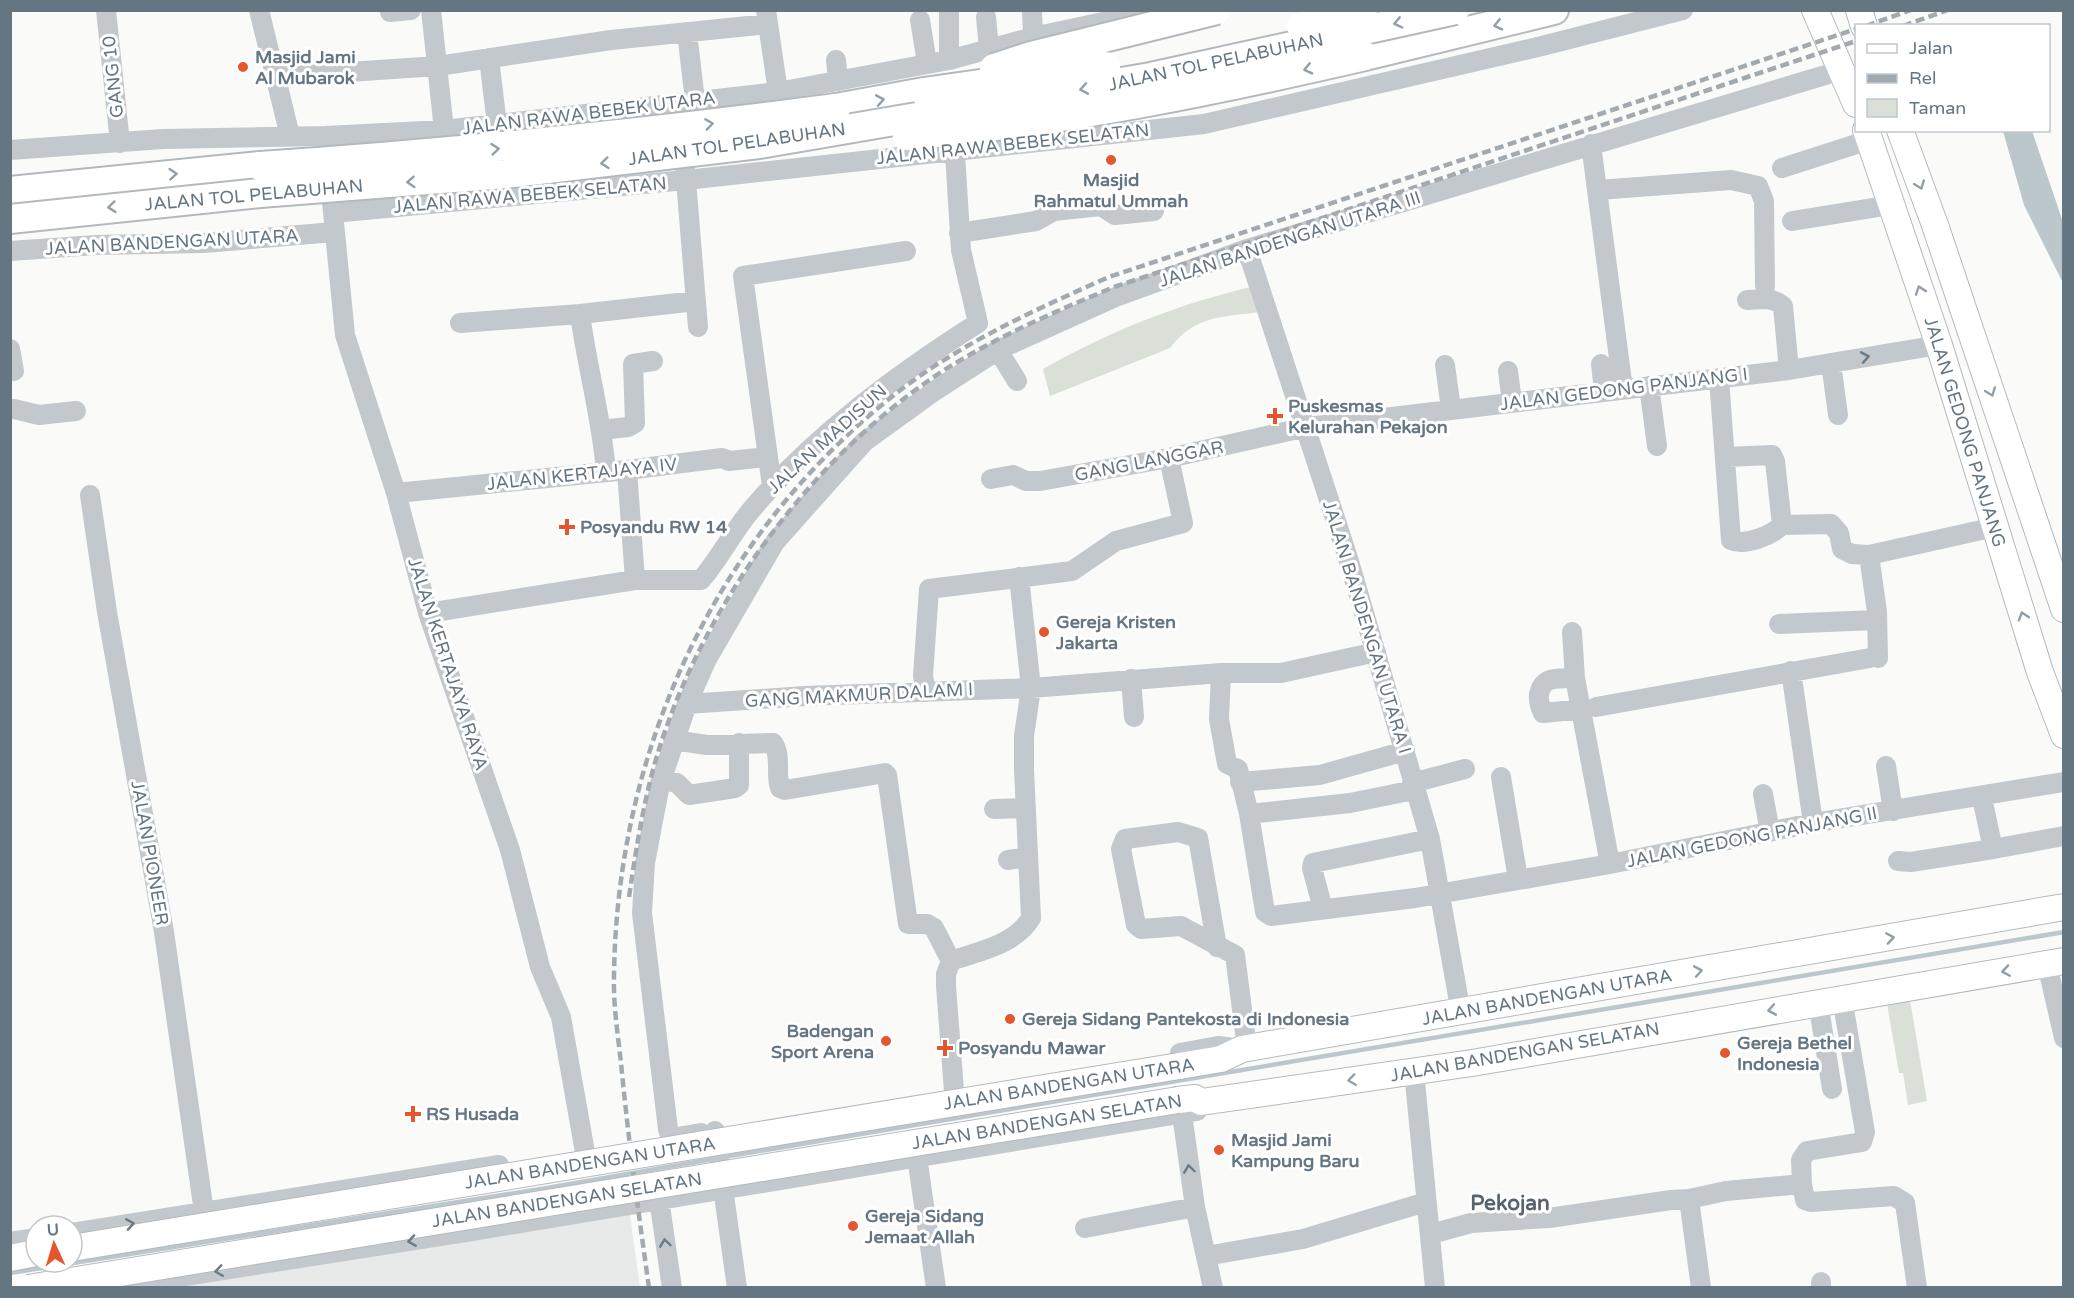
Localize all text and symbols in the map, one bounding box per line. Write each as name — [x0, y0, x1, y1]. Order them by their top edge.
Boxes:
one-way arrow — [1393, 16, 1403, 29]
one-way arrow — [1493, 17, 1503, 30]
legend — [1855, 24, 2050, 132]
street label: JALAN TOL PELABUHAN — [1107, 28, 1325, 96]
street label: GANG 10 — [98, 35, 128, 119]
text: Jalan — [1909, 37, 1953, 59]
place label: Masjid Jami Al Mubarok — [255, 46, 356, 89]
marker: Masjid Jami Al Mubarok — [236, 60, 250, 74]
one-way arrow — [1303, 62, 1313, 75]
text: Rel — [1909, 67, 1937, 89]
one-way arrow — [1079, 82, 1089, 94]
street label: JALAN RAWA BEBEK UTARA — [461, 87, 717, 139]
one-way arrow — [875, 94, 885, 107]
text: Taman — [1909, 97, 1966, 119]
street label: JALAN TOL PELABUHAN — [627, 118, 847, 170]
one-way arrow — [705, 119, 714, 131]
street label: JALAN RAWA BEBEK SELATAN — [875, 119, 1151, 169]
one-way arrow — [490, 143, 499, 156]
marker: Masjid Rahmatul Ummah — [1104, 153, 1118, 167]
one-way arrow — [600, 156, 609, 169]
one-way arrow — [169, 168, 178, 181]
place label: Masjid Rahmatul Ummah — [1034, 169, 1188, 212]
street label: JALAN RAWA BEBEK SELATAN — [392, 172, 668, 218]
street label: JALAN TOL PELABUHAN — [144, 174, 364, 216]
one-way arrow — [406, 175, 415, 188]
one-way arrow — [1913, 180, 1926, 190]
street label: JALAN BANDENGAN UTARA III — [1156, 186, 1424, 292]
one-way arrow — [107, 200, 116, 213]
street label: JALAN BANDENGAN UTARA — [45, 224, 299, 260]
one-way arrow — [1915, 285, 1928, 296]
street label: JALAN GEDONG PANJANG — [1919, 314, 2011, 550]
one-way arrow — [1860, 351, 1870, 364]
street label: JALAN GEDONG PANJANG I — [1499, 363, 1749, 415]
street label: JALAN MADISUN — [763, 380, 891, 498]
one-way arrow — [1983, 387, 1996, 397]
place label: Puskesmas Kelurahan Pekajon — [1288, 395, 1448, 438]
marker: Puskesmas Kelurahan Pekajon — [1266, 407, 1284, 425]
street label: GANG LANGGAR — [1073, 436, 1225, 486]
street label: JALAN KERTAJAYA IV — [486, 453, 679, 495]
street label: JALAN BANDENGAN UTARA I — [1318, 498, 1416, 756]
place label: Posyandu RW 14 — [580, 516, 728, 538]
marker: Posyandu RW 14 — [558, 518, 576, 536]
street label: JALAN KERTAJAYA RAYA — [403, 555, 493, 773]
place label: Gereja Kristen Jakarta — [1055, 611, 1176, 654]
one-way arrow — [2018, 611, 2030, 622]
marker: Gereja Kristen Jakarta — [1037, 625, 1051, 639]
street label: GANG MAKMUR DALAM I — [744, 678, 974, 712]
street label: JALAN PIONEER — [126, 779, 174, 927]
street label: JALAN GEDONG PANJANG II — [1625, 802, 1879, 872]
one-way arrow — [1884, 932, 1894, 945]
street label: JALAN BANDENGAN UTARA — [1420, 964, 1674, 1030]
one-way arrow — [2001, 964, 2010, 976]
one-way arrow — [1692, 965, 1702, 978]
one-way arrow — [1767, 1003, 1777, 1016]
place label: Gereja Sidang Pantekosta di Indonesia — [1022, 1008, 1349, 1030]
marker: Gereja Sidang Pantekosta di Indonesia — [1003, 1012, 1017, 1026]
street label: JALAN BANDENGAN SELATAN — [1389, 1017, 1661, 1087]
place label: Badengan Sport Arena — [771, 1020, 874, 1063]
place label: Gereja Bethel Indonesia — [1737, 1032, 1852, 1075]
marker: Badengan Sport Arena — [879, 1034, 893, 1048]
place label: Posyandu Mawar — [958, 1037, 1107, 1059]
marker: Posyandu Mawar — [936, 1039, 954, 1057]
marker: Gereja Bethel Indonesia — [1718, 1046, 1732, 1060]
street label: JALAN BANDENGAN UTARA — [942, 1053, 1196, 1115]
one-way arrow — [1347, 1074, 1357, 1086]
street label: JALAN BANDENGAN SELATAN — [910, 1090, 1184, 1154]
place label: RS Husada — [426, 1103, 519, 1125]
marker: RS Husada — [404, 1105, 422, 1123]
place label: Masjid Jami Kampung Baru — [1231, 1129, 1359, 1172]
street label: JALAN BANDENGAN UTARA — [463, 1132, 717, 1194]
marker: Masjid Jami Kampung Baru — [1212, 1143, 1226, 1157]
one-way arrow — [1184, 1164, 1196, 1173]
street label: JALAN BANDENGAN SELATAN — [430, 1168, 704, 1232]
district label: Pekojan — [1470, 1191, 1550, 1216]
place label: Gereja Sidang Jemaat Allah — [864, 1205, 984, 1248]
north arrow — [24, 1214, 84, 1274]
one-way arrow — [125, 1218, 134, 1230]
marker: Gereja Sidang Jemaat Allah — [846, 1219, 860, 1233]
text: U — [46, 1220, 60, 1240]
one-way arrow — [407, 1234, 417, 1246]
one-way arrow — [660, 1239, 672, 1248]
one-way arrow — [215, 1265, 224, 1277]

